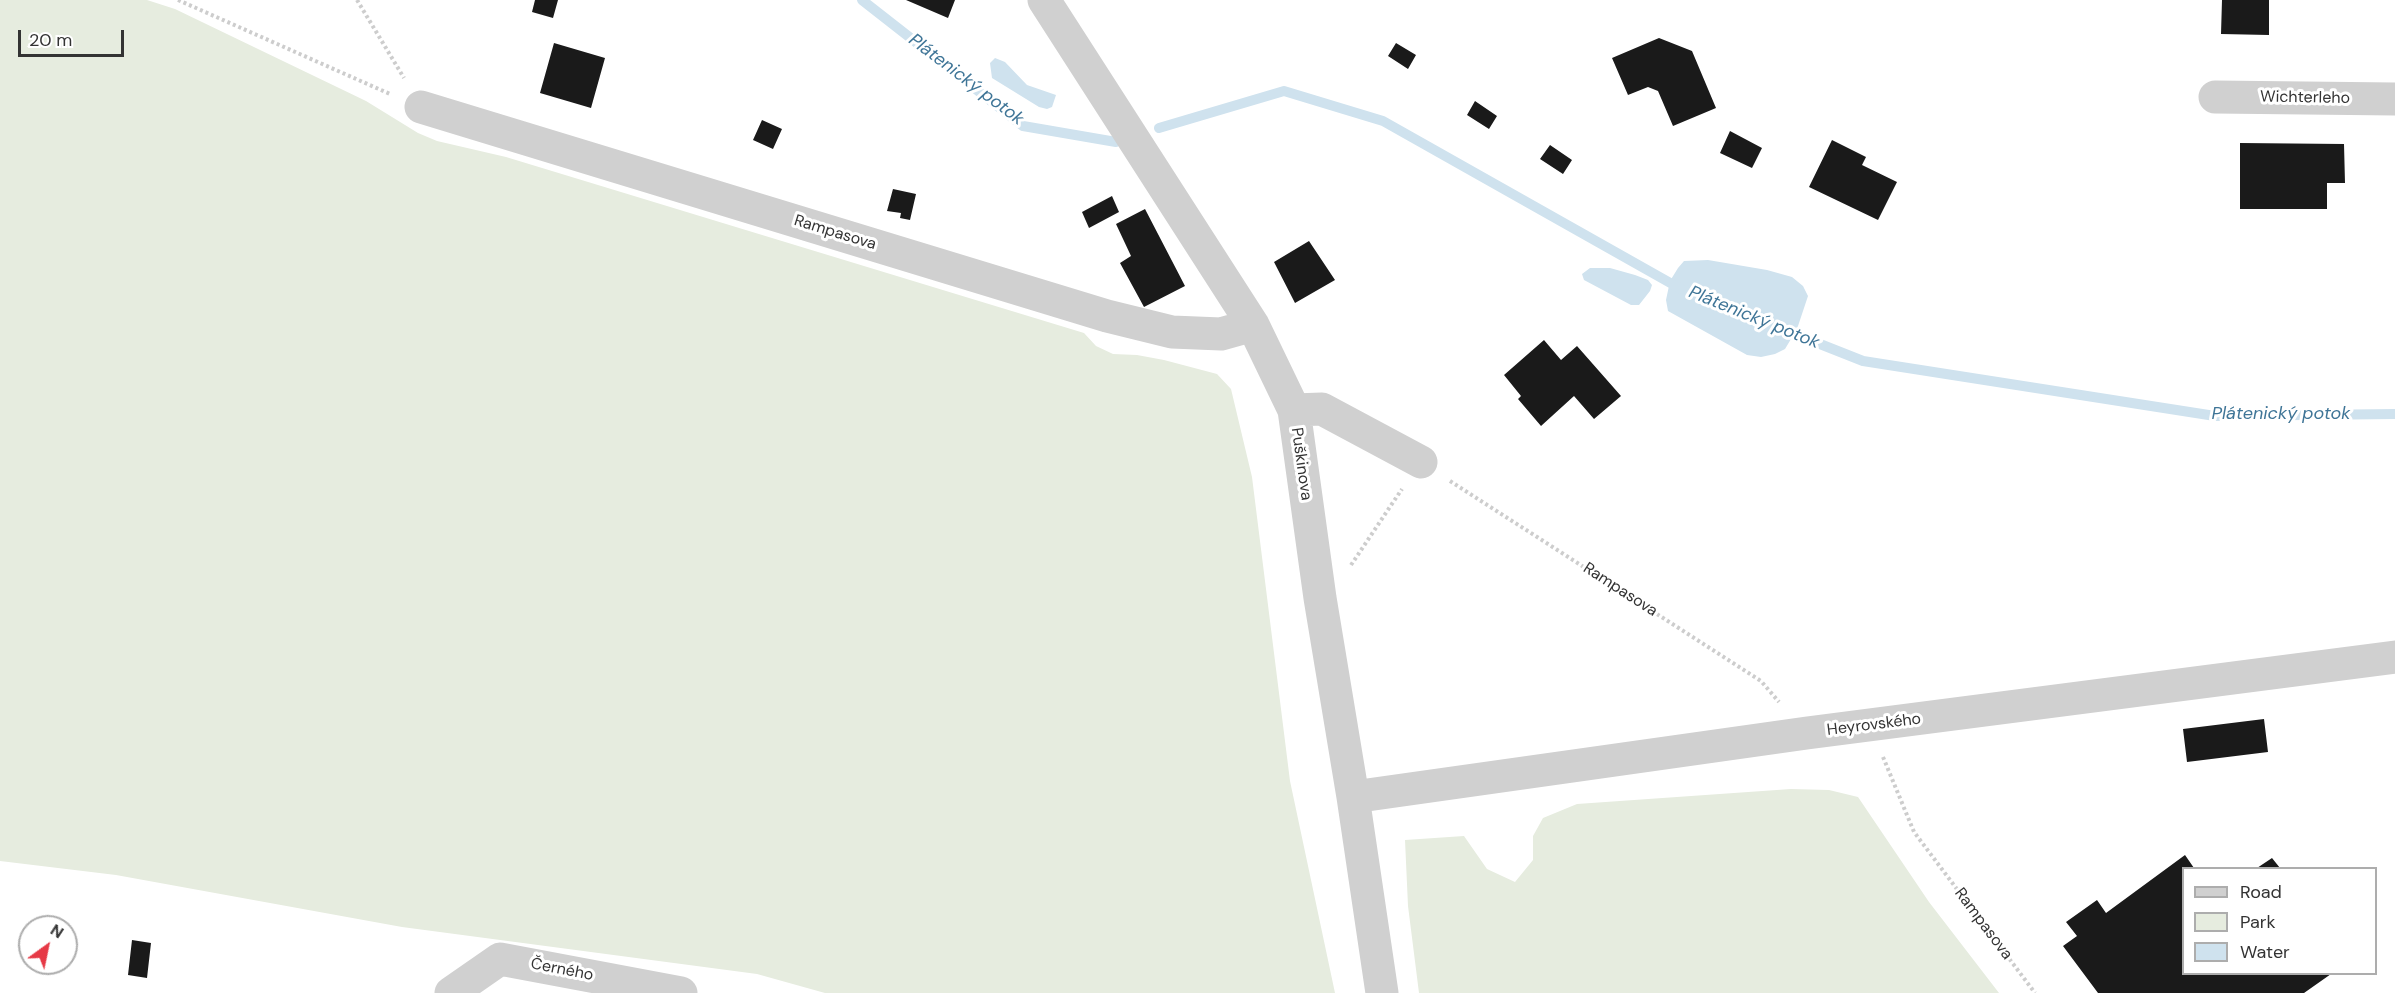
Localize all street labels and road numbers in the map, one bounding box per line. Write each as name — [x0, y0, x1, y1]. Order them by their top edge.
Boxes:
street label: Wichterleho — [2260, 88, 2350, 108]
street label: Rampasova — [792, 211, 878, 255]
street label: Puškinova — [1286, 426, 1316, 502]
street label: Rampasova — [1579, 559, 1661, 621]
street label: Heyrovského — [1826, 710, 1922, 740]
street label: Rampasova — [1950, 884, 2016, 964]
street label: Černého — [529, 955, 595, 985]

